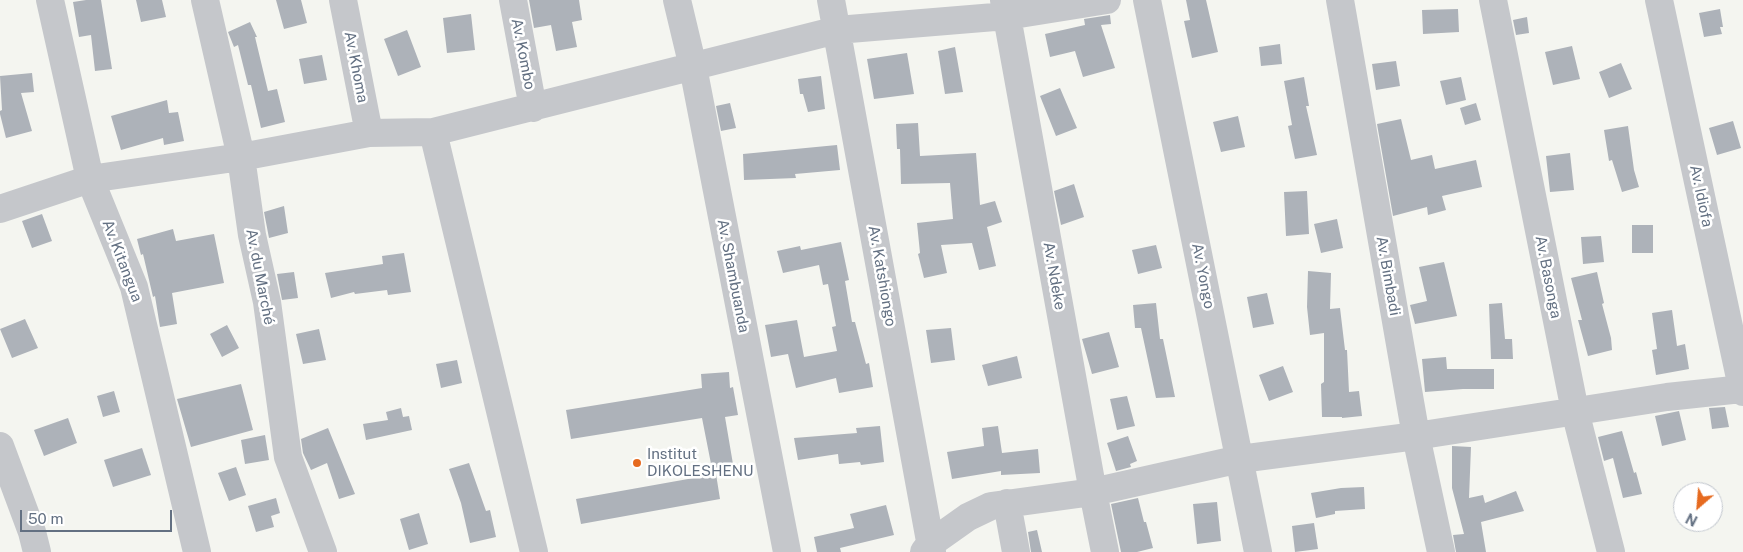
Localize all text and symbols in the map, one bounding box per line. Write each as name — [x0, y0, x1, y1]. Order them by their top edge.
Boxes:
street label: Av. Kombo — [507, 17, 539, 91]
street label: Av. Khoma — [340, 30, 372, 104]
street label: Av. Idiofa — [1686, 163, 1716, 229]
street label: Av. Kitangua — [98, 217, 146, 305]
street label: Av. Shambuanda — [713, 218, 753, 334]
street label: Av. Katshiongo — [864, 224, 900, 328]
street label: Av. du Marché — [242, 228, 278, 326]
street label: Av. Basonga — [1531, 234, 1565, 320]
street label: Av. Bimbadi — [1372, 235, 1404, 317]
street label: Av. Ndeke — [1039, 241, 1069, 311]
street label: Av. Yongo — [1188, 242, 1218, 310]
place label: Institut DIKOLESHENU — [647, 445, 754, 480]
marker: Institut DIKOLESHENU — [631, 457, 643, 469]
north arrow — [1673, 482, 1723, 532]
scale bar — [22, 500, 175, 532]
text: 50 m — [28, 510, 63, 527]
text: N — [1683, 510, 1700, 529]

